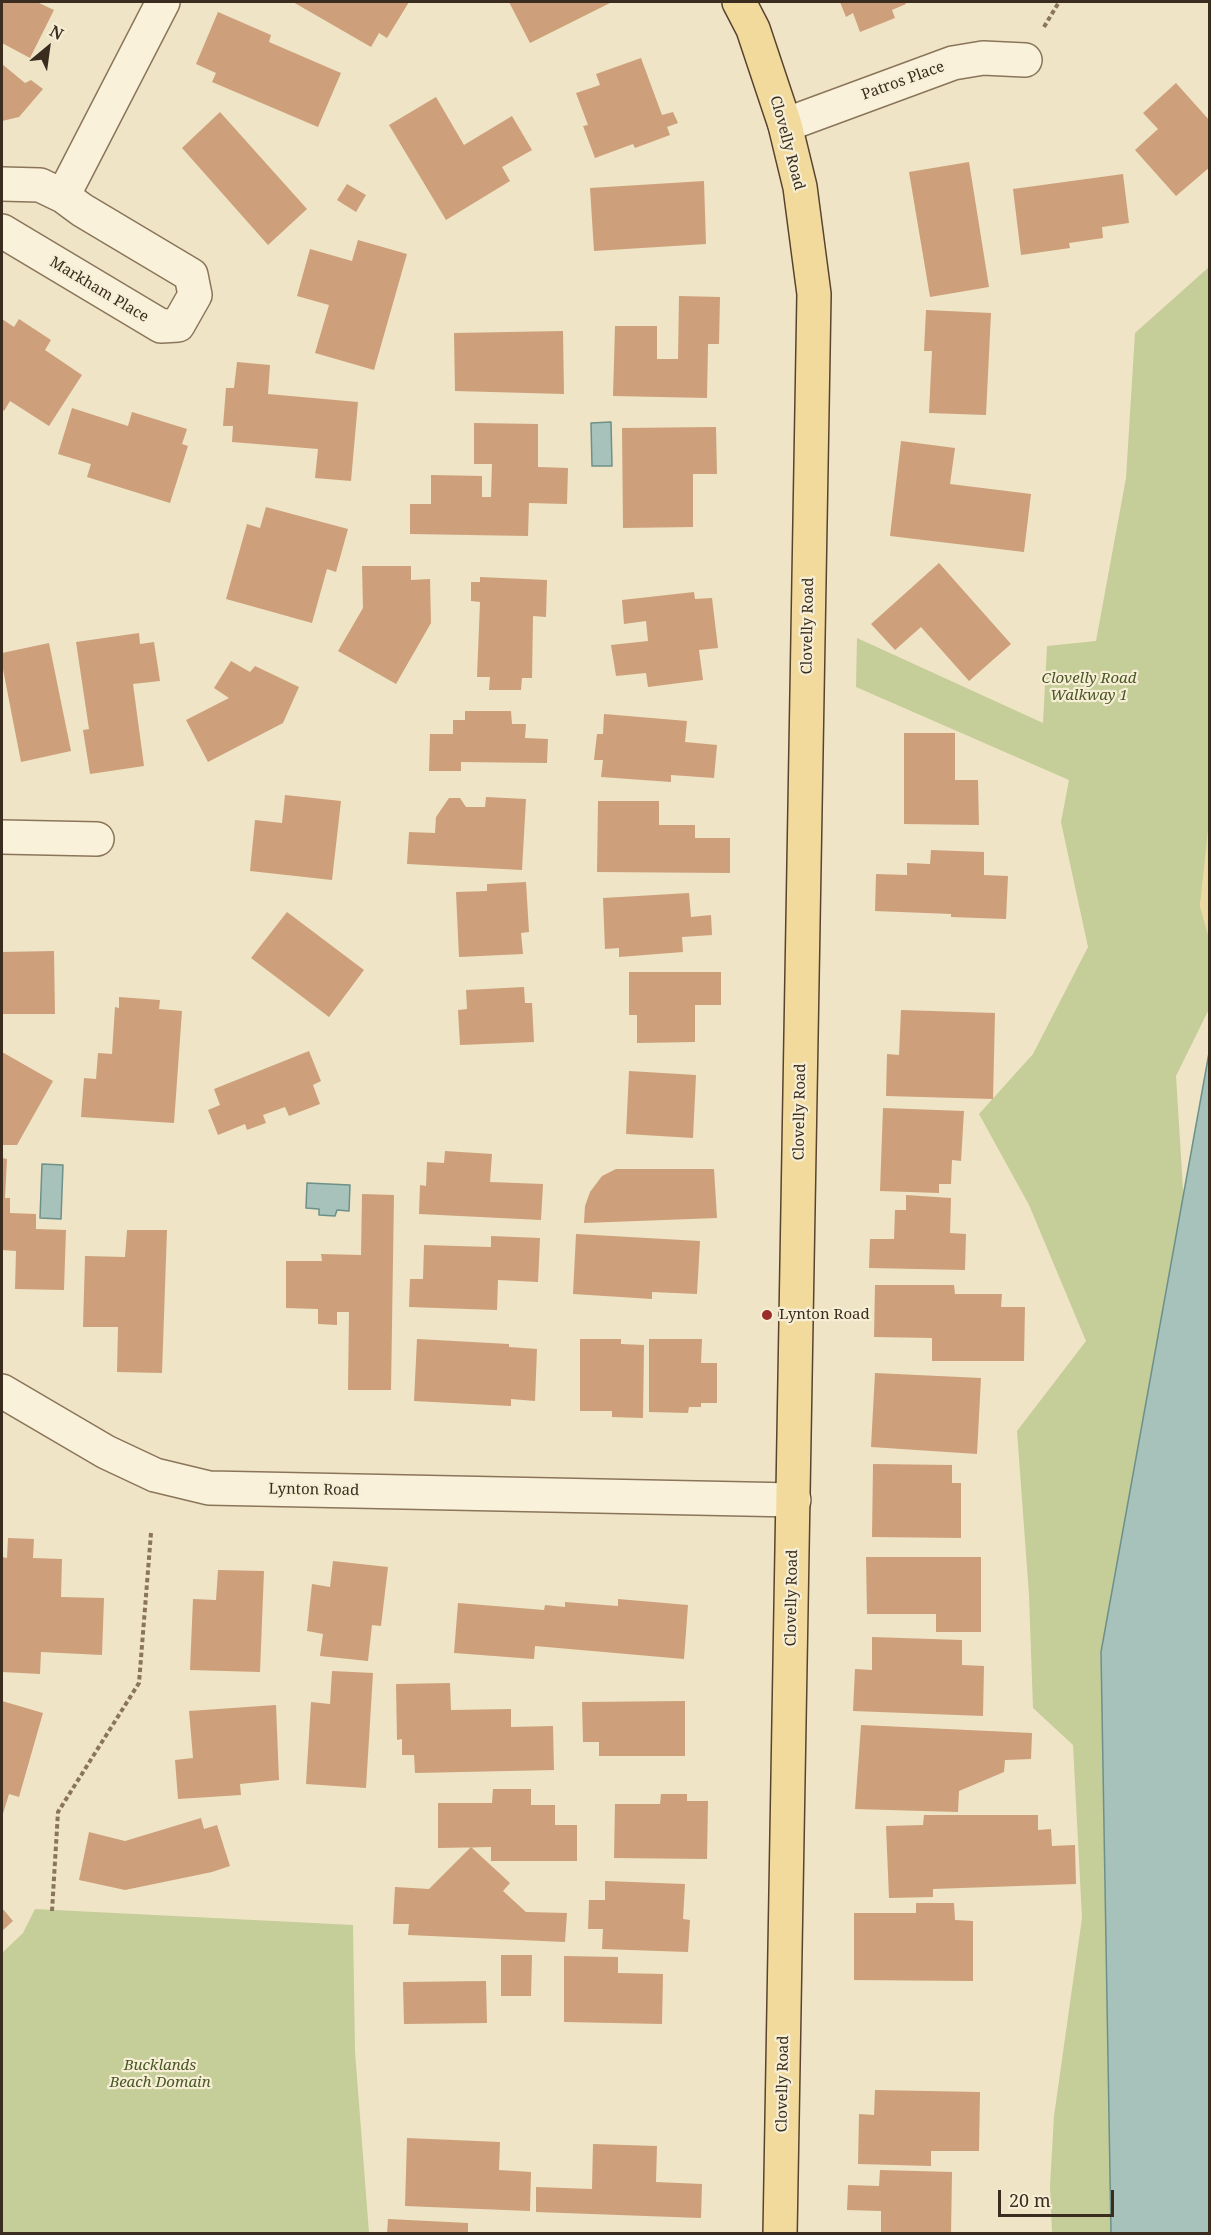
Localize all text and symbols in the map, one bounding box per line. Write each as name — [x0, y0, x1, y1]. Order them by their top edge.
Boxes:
north arrow — [18, 18, 78, 78]
text: N — [46, 20, 68, 45]
street label: Patros Place — [859, 58, 947, 104]
street label: Clovelly Road — [766, 94, 808, 192]
street label: Markham Place — [46, 253, 152, 327]
street label: Clovelly Road — [798, 577, 818, 675]
park label: Clovelly Road Walkway 1 — [1042, 670, 1136, 705]
street label: Clovelly Road — [790, 1063, 810, 1161]
place label: Lynton Road — [779, 1306, 870, 1324]
marker: Lynton Road — [760, 1308, 774, 1322]
street label: Lynton Road — [268, 1480, 360, 1500]
street label: Clovelly Road — [782, 1549, 802, 1647]
street label: Clovelly Road — [773, 2035, 793, 2133]
park label: Bucklands Beach Domain — [109, 2057, 211, 2092]
scale bar — [1001, 2178, 1116, 2216]
text: 20 m — [1009, 2188, 1051, 2212]

